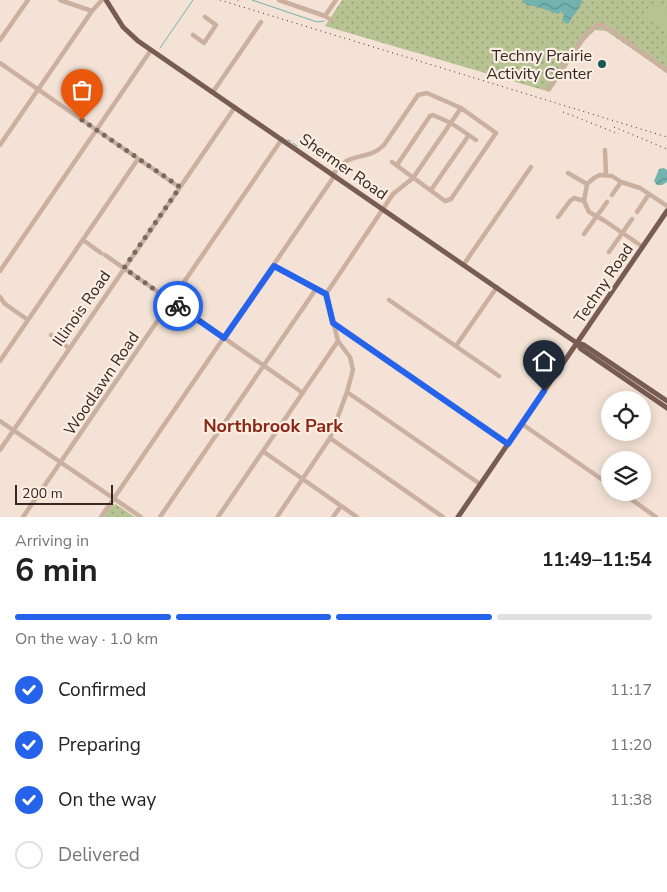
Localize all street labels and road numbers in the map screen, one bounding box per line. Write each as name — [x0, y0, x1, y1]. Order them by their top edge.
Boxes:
street label: Shermer Road — [295, 128, 392, 205]
street label: Techny Road — [569, 239, 639, 328]
street label: Illinois Road — [48, 266, 116, 351]
street label: Woodlawn Road — [59, 327, 145, 440]

